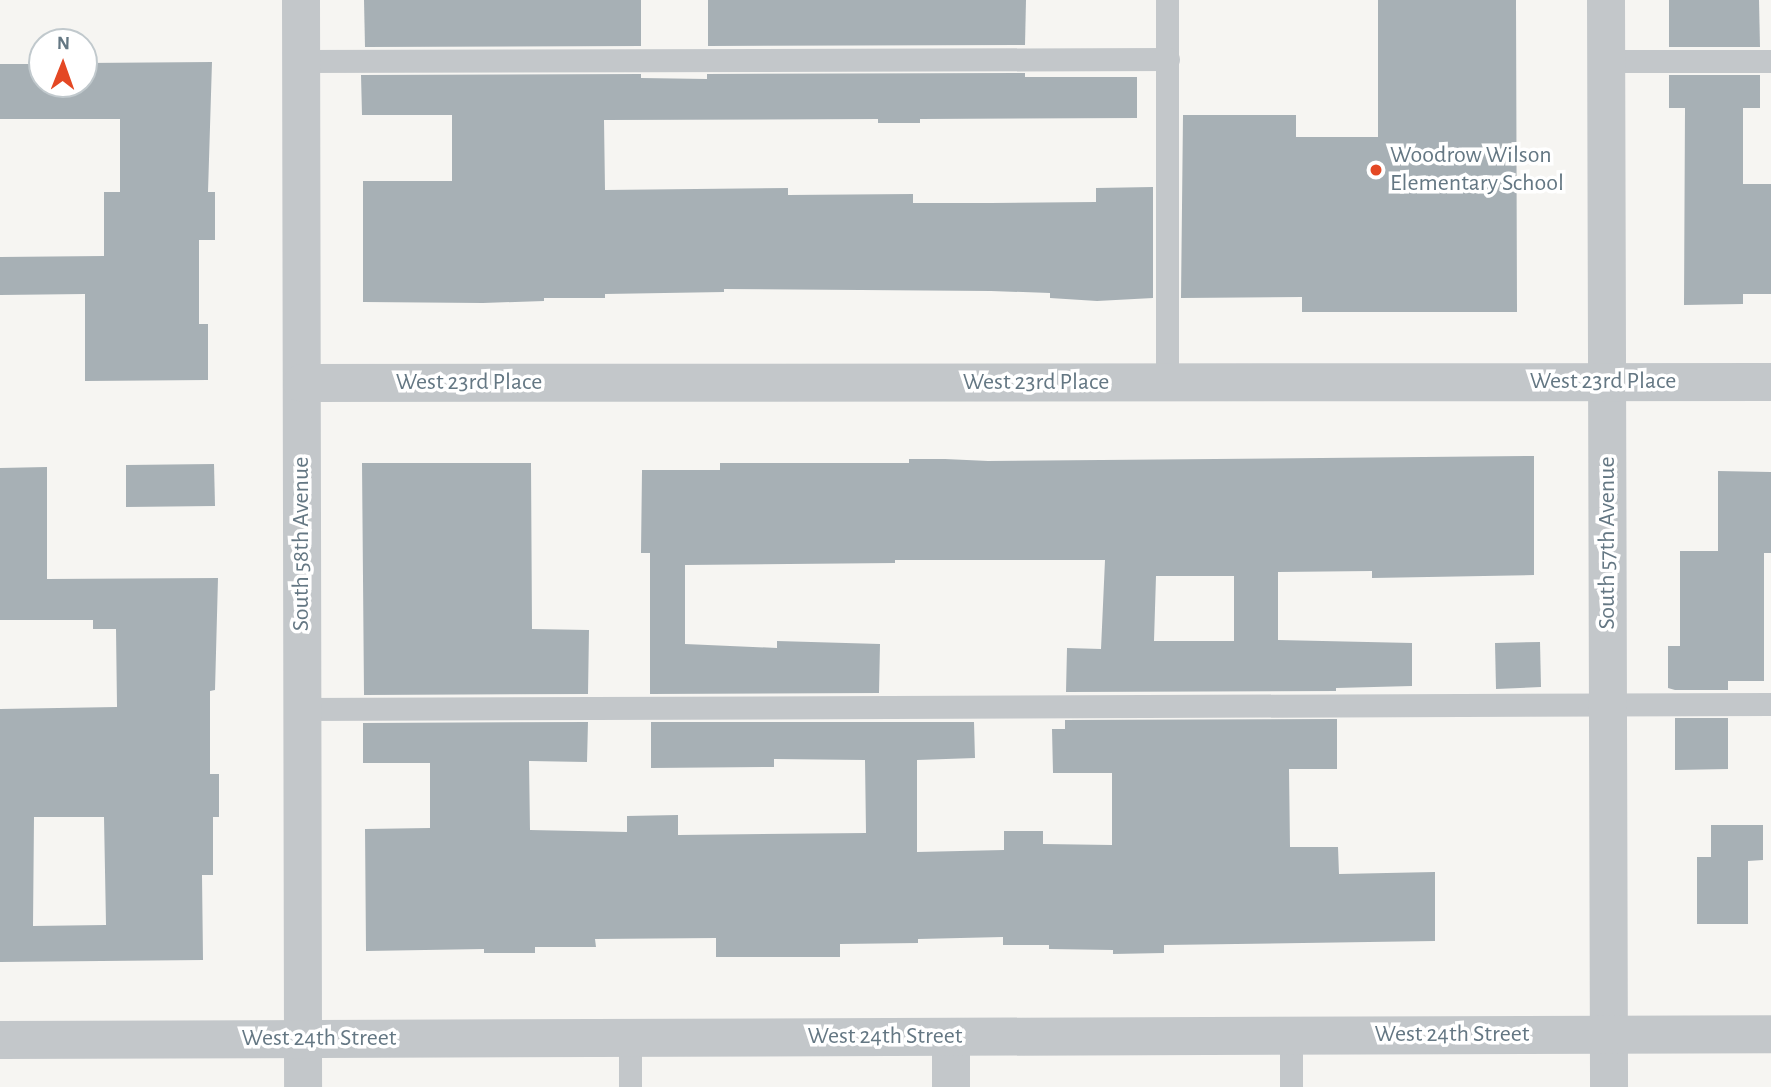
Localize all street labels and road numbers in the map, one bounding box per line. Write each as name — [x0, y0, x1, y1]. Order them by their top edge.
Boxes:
street label: West 23rd Place — [1530, 368, 1676, 396]
street label: West 23rd Place — [396, 369, 542, 397]
street label: West 23rd Place — [963, 369, 1109, 397]
street label: South 57th Avenue — [1594, 456, 1622, 630]
street label: South 58th Avenue — [288, 457, 316, 631]
street label: West 24th Street — [1375, 1021, 1529, 1049]
street label: West 24th Street — [808, 1023, 962, 1051]
street label: West 24th Street — [242, 1025, 396, 1053]

